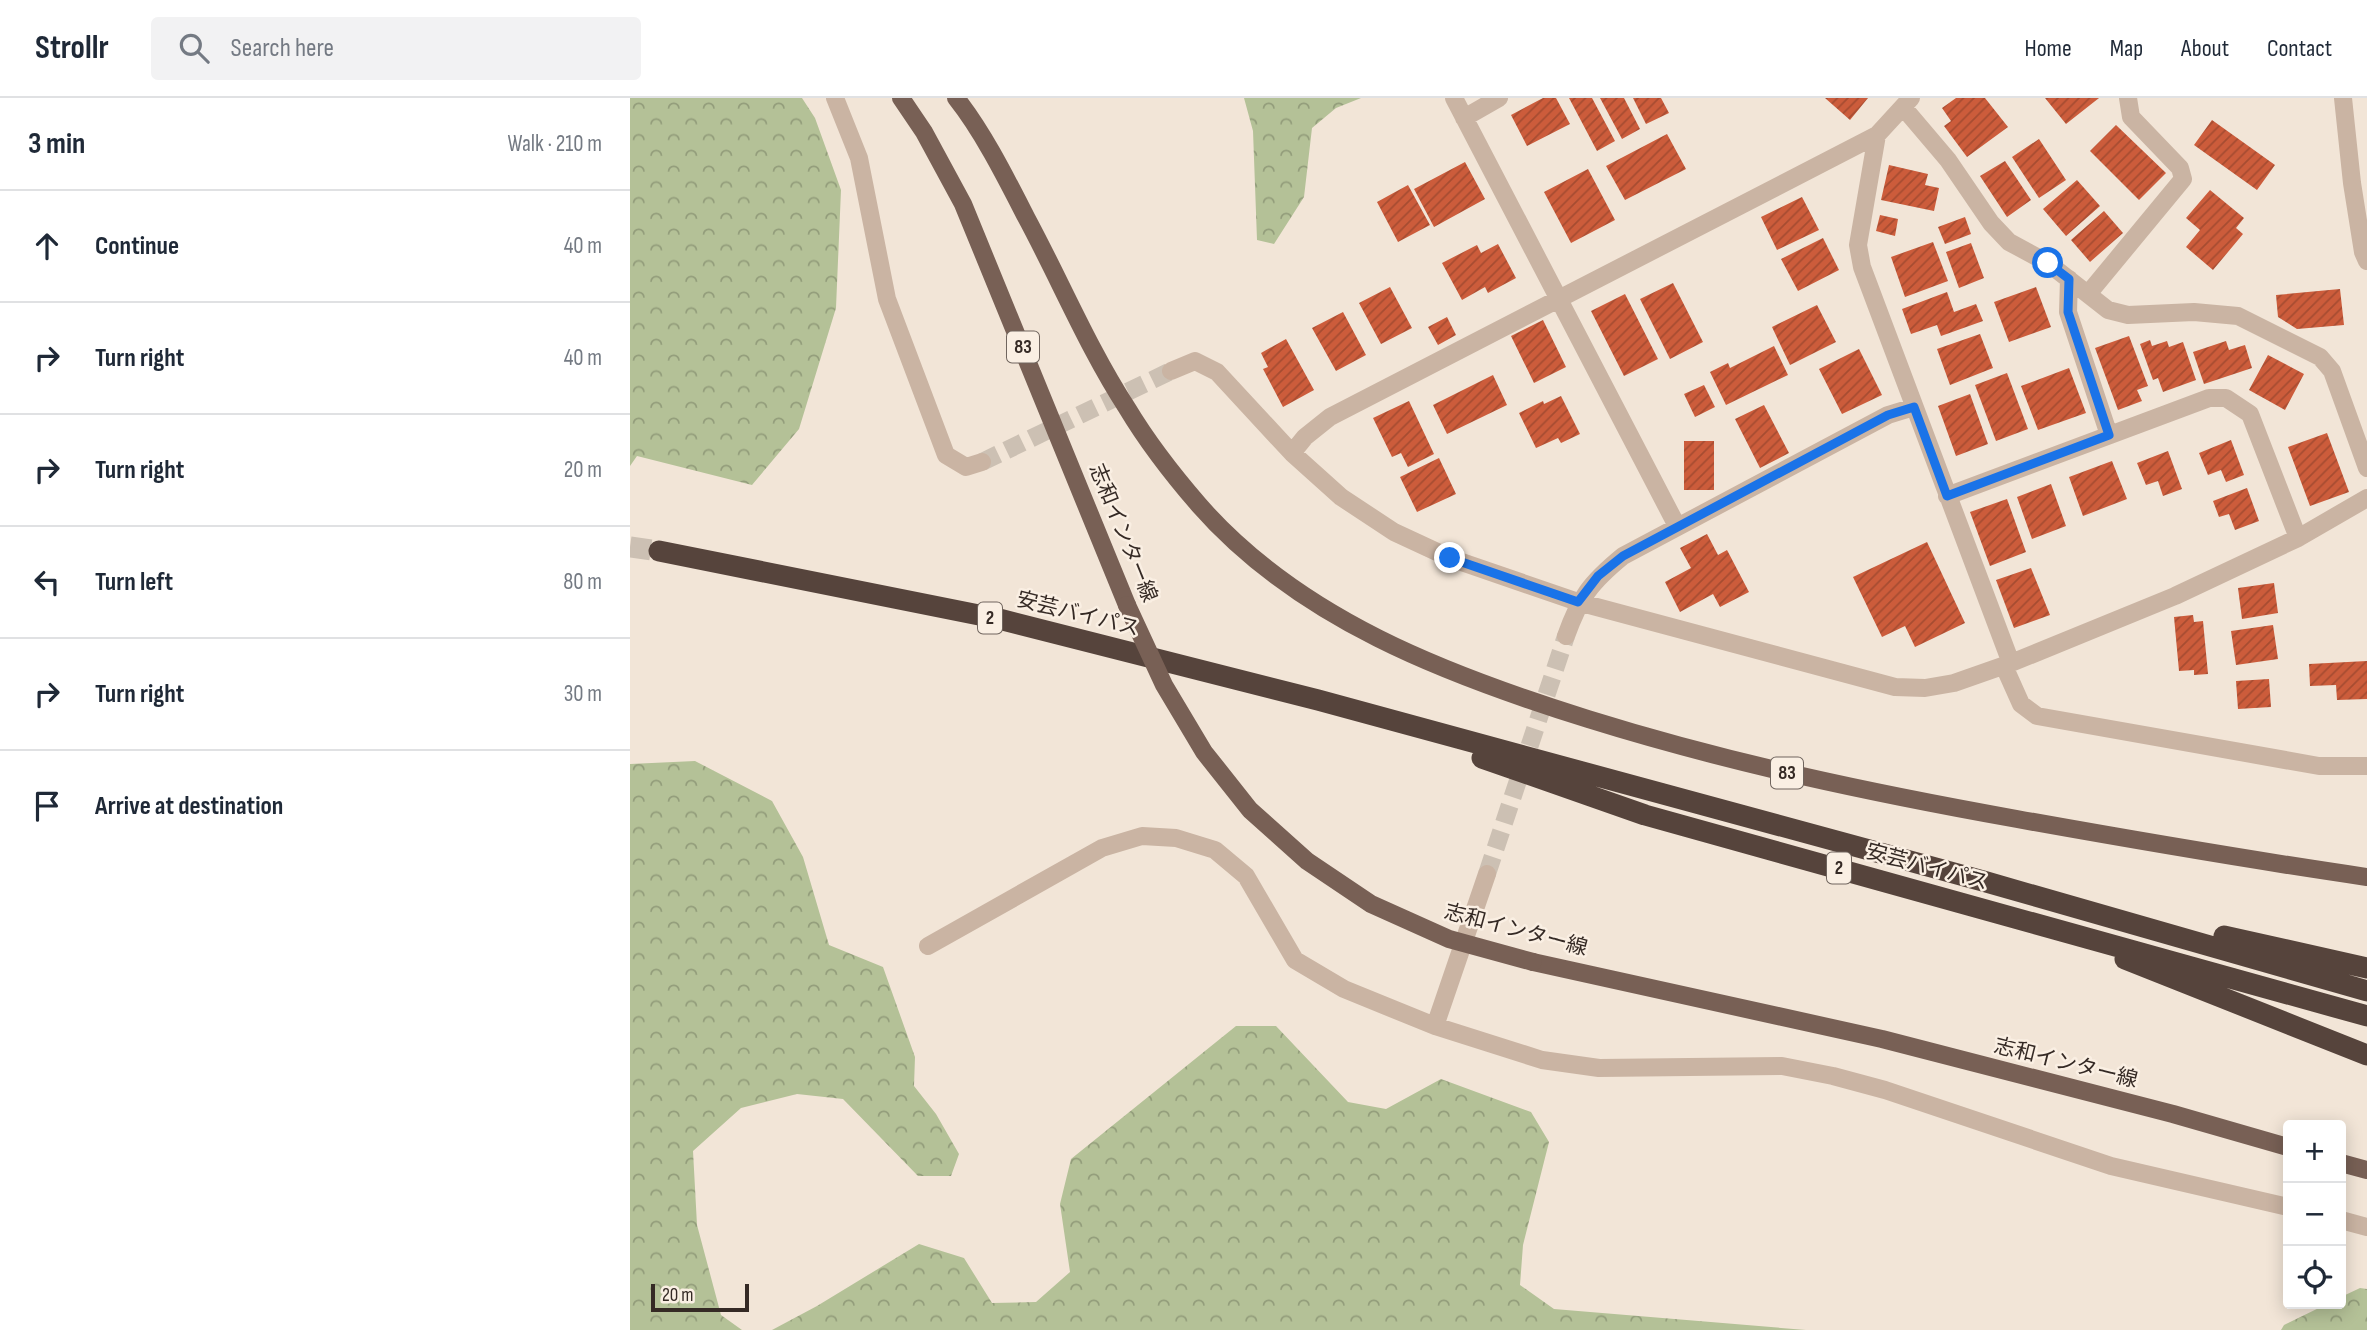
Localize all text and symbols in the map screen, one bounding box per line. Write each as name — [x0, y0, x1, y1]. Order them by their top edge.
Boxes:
search box — [151, 17, 641, 80]
text: Strollr — [35, 28, 109, 68]
icon: search — [175, 29, 213, 67]
text: Search here — [231, 33, 334, 64]
text: Home — [2024, 34, 2072, 63]
text: Map — [2110, 34, 2143, 63]
text: About — [2181, 34, 2229, 63]
text: Contact — [2267, 34, 2332, 63]
text: 3 min — [28, 126, 85, 162]
text: Walk · 210 m — [508, 130, 602, 158]
icon: ahead — [28, 227, 66, 265]
text: Continue — [95, 231, 179, 262]
text: 40 m — [564, 232, 602, 260]
route start — [2032, 247, 2063, 278]
road number: 83 — [1007, 331, 1039, 362]
icon: right — [28, 339, 66, 377]
text: Turn right — [95, 343, 184, 374]
text: 40 m — [564, 344, 602, 372]
icon: right — [28, 451, 66, 489]
text: Turn right — [95, 455, 184, 486]
text: 20 m — [564, 456, 602, 484]
street label: 志和インター線 — [1084, 460, 1162, 606]
route end — [1434, 542, 1465, 573]
icon: left — [28, 563, 66, 601]
text: Turn left — [95, 567, 173, 598]
text: 80 m — [563, 568, 602, 596]
street label: 安芸バイパス — [1014, 587, 1142, 641]
road number: 2 — [978, 603, 1002, 634]
icon: right — [28, 675, 66, 713]
text: Turn right — [95, 679, 184, 710]
text: 30 m — [564, 680, 602, 708]
road number: 83 — [1771, 758, 1803, 788]
icon: arrive — [28, 787, 66, 825]
text: Arrive at destination — [95, 791, 283, 822]
street label: 安芸バイパス — [1863, 839, 1991, 895]
road number: 2 — [1827, 852, 1851, 884]
street label: 志和インター線 — [1442, 899, 1590, 961]
street label: 志和インター線 — [1992, 1033, 2140, 1093]
map controls — [2283, 1120, 2346, 1309]
button: + — [2283, 1120, 2346, 1183]
button: − — [2283, 1183, 2346, 1246]
button: locate — [2283, 1246, 2346, 1309]
scale bar — [651, 1281, 749, 1313]
text: 20 m — [662, 1284, 694, 1307]

